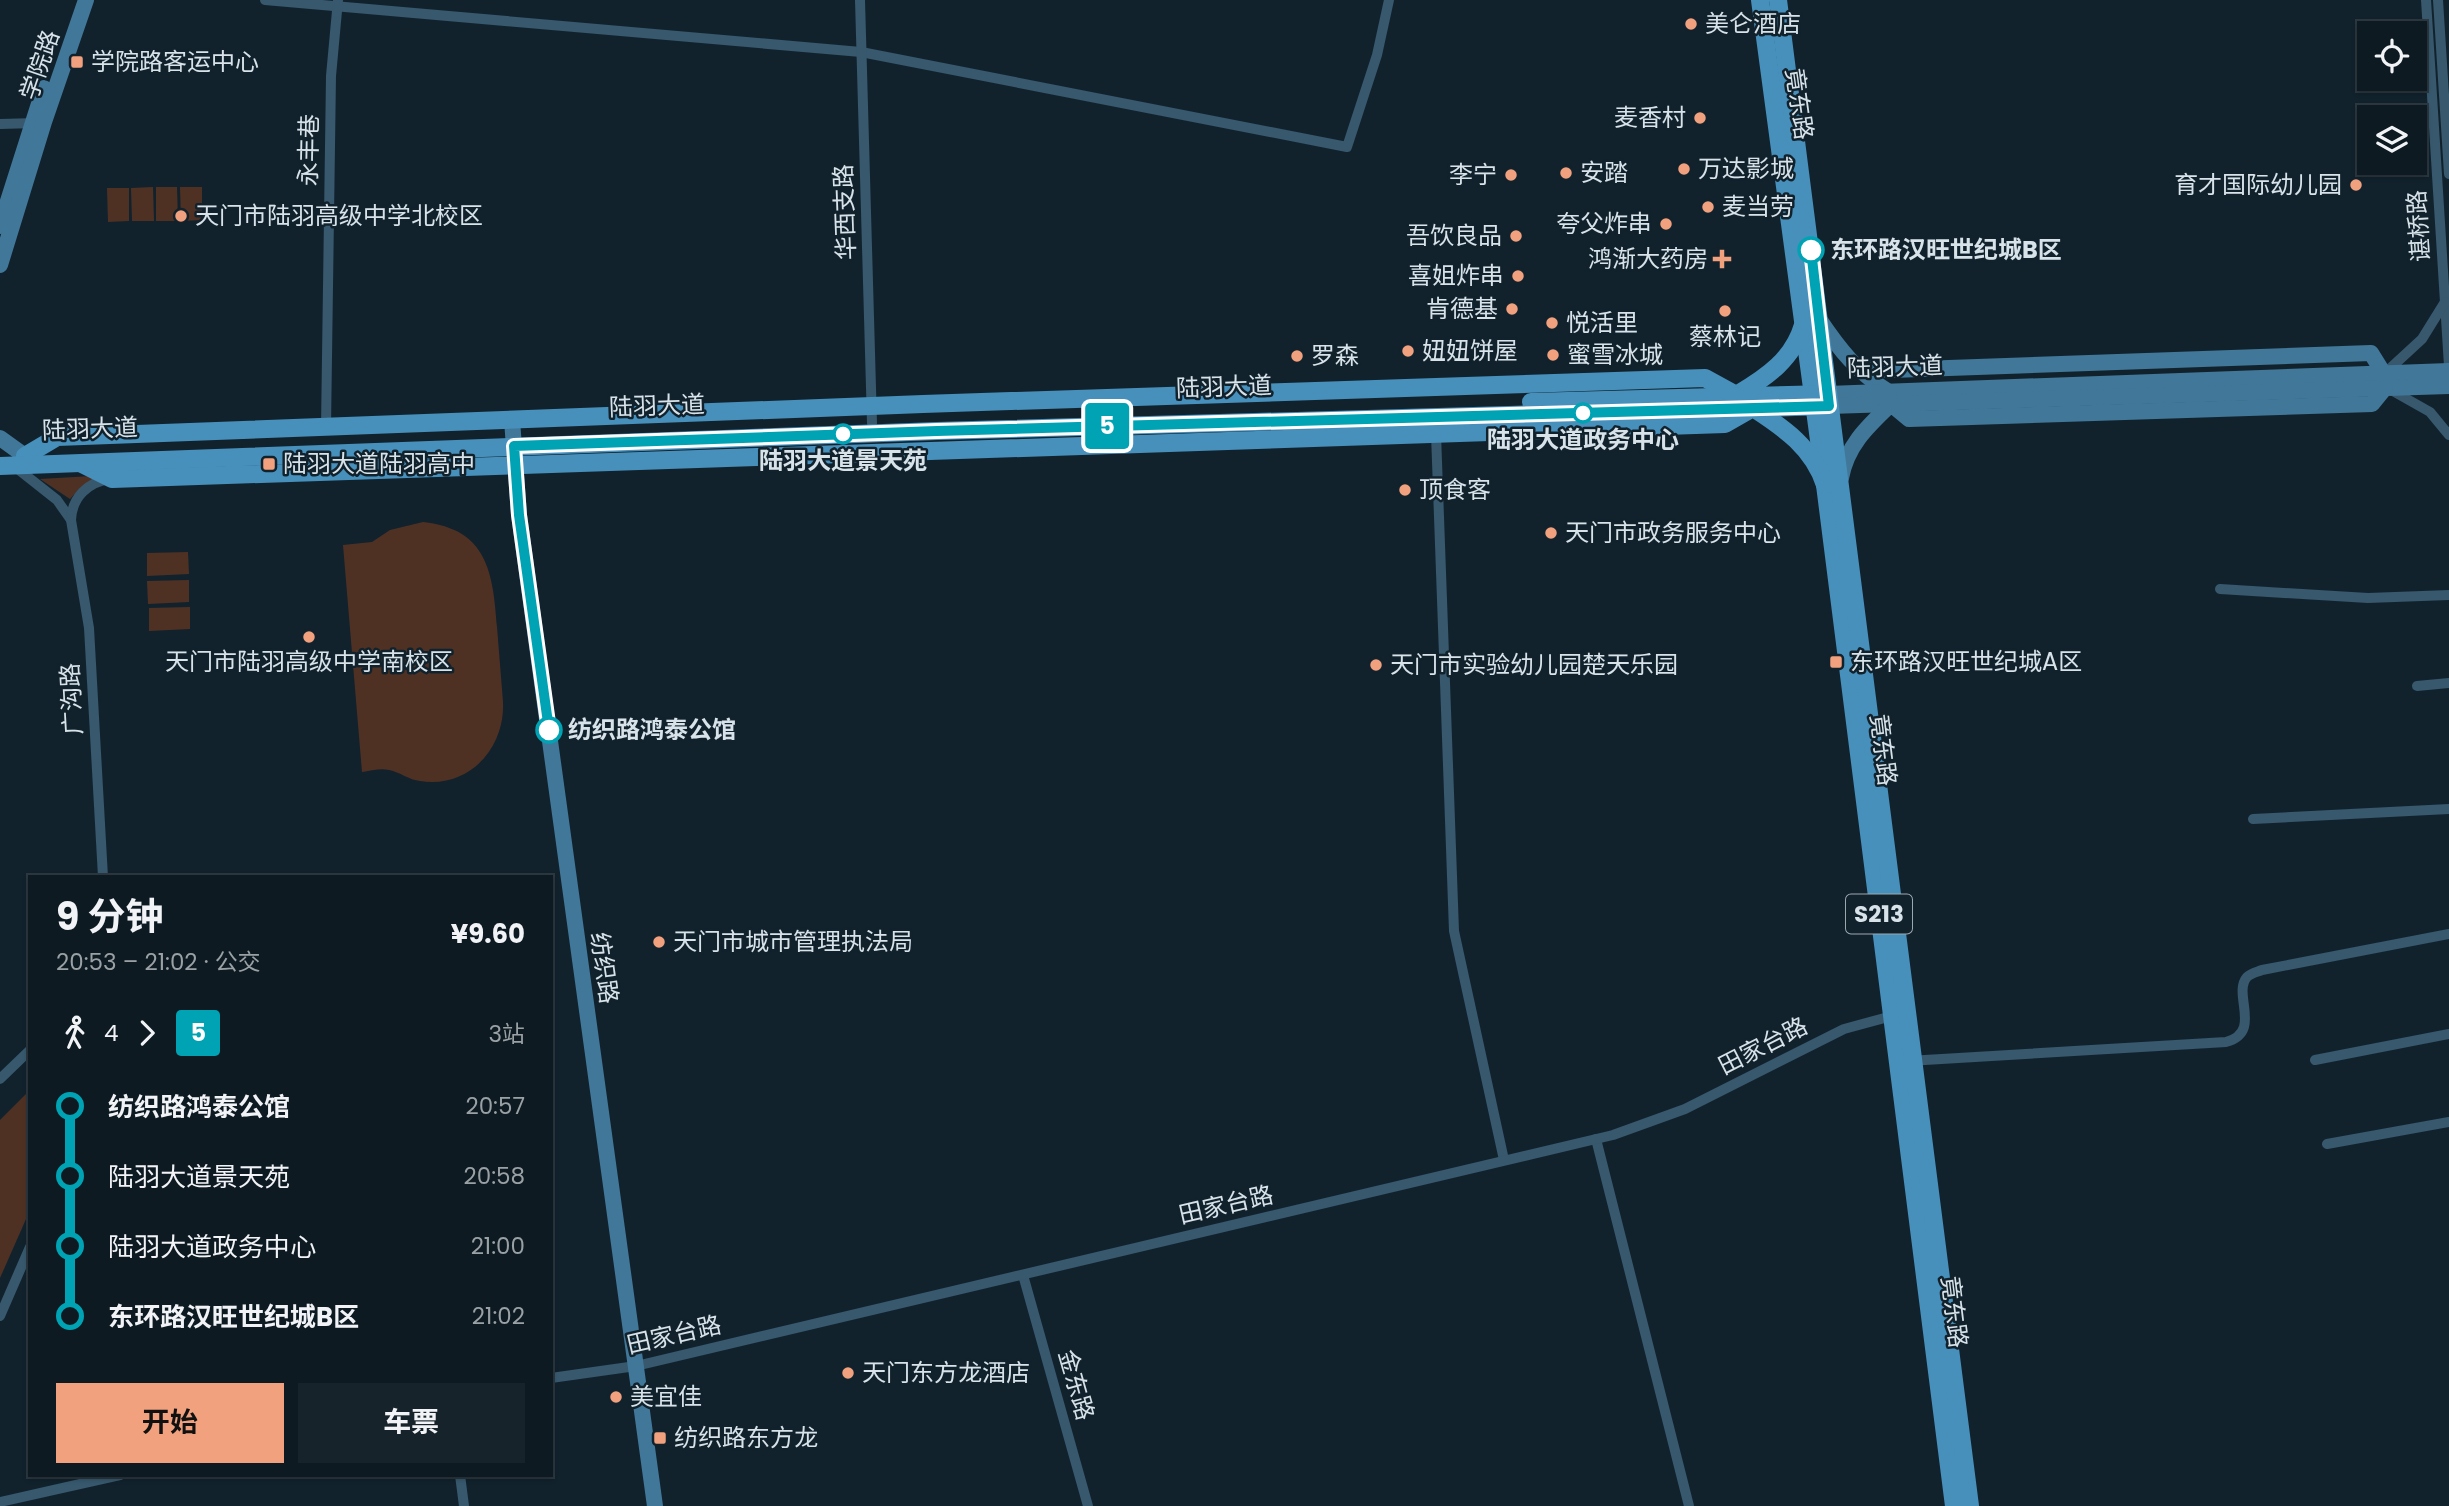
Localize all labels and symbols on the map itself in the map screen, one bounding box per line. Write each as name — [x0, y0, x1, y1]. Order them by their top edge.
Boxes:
place label: 美仑酒店 — [1705, 7, 1801, 40]
marker: 美仑酒店 — [1683, 16, 1699, 32]
street label: 学院路 — [12, 25, 67, 104]
place label: 学院路客运中心 — [91, 45, 259, 78]
marker: 学院路客运中心 — [69, 54, 85, 70]
street label: 竟东路 — [1778, 66, 1821, 142]
place label: 麦香村 — [1614, 101, 1686, 134]
marker: 麦香村 — [1692, 110, 1708, 126]
street label: 永丰巷 — [291, 114, 326, 186]
place label: 万达影城 — [1698, 152, 1794, 185]
place label: 安踏 — [1580, 156, 1628, 189]
place label: 李宁 — [1449, 158, 1497, 191]
marker: 万达影城 — [1676, 161, 1692, 177]
street label: 华西支路 — [826, 163, 863, 261]
marker: 安踏 — [1558, 165, 1574, 181]
marker: 李宁 — [1503, 167, 1519, 183]
place label: 育才国际幼儿园 — [2174, 168, 2342, 201]
marker: 育才国际幼儿园 — [2348, 177, 2364, 193]
street label: 谌桥路 — [2400, 189, 2437, 263]
place label: 麦当劳 — [1722, 190, 1794, 223]
place label: 天门市陆羽高级中学北校区 — [195, 199, 483, 232]
marker: 麦当劳 — [1700, 199, 1716, 215]
place label: 夸父炸串 — [1556, 207, 1652, 240]
marker: 天门市陆羽高级中学北校区 — [173, 208, 189, 224]
marker: 夸父炸串 — [1658, 216, 1674, 232]
place label: 吾饮良品 — [1406, 219, 1502, 252]
marker: 吾饮良品 — [1508, 228, 1524, 244]
place label: 东环路汉旺世纪城B区 — [1830, 233, 2062, 266]
marker: 东环路汉旺世纪城B区 — [1798, 237, 1824, 263]
place label: 鸿渐大药房 — [1588, 242, 1708, 275]
marker: 鸿渐大药房 — [1714, 251, 1730, 267]
place label: 喜姐炸串 — [1408, 259, 1504, 292]
marker: 喜姐炸串 — [1510, 268, 1526, 284]
place label: 肯德基 — [1426, 292, 1498, 325]
marker: 肯德基 — [1504, 301, 1520, 317]
marker: 蔡林记 — [1717, 303, 1733, 319]
place label: 悦活里 — [1566, 306, 1638, 339]
marker: 悦活里 — [1544, 315, 1560, 331]
place label: 蔡林记 — [1689, 320, 1761, 353]
place label: 妞妞饼屋 — [1422, 334, 1518, 367]
place label: 蜜雪冰城 — [1567, 338, 1663, 371]
place label: 罗森 — [1311, 339, 1359, 372]
marker: 妞妞饼屋 — [1400, 343, 1416, 359]
marker: 蜜雪冰城 — [1545, 347, 1561, 363]
marker: 罗森 — [1289, 348, 1305, 364]
street label: 陆羽大道 — [1846, 348, 1944, 385]
street label: 陆羽大道 — [1175, 368, 1273, 405]
street label: 陆羽大道 — [608, 387, 706, 424]
line badge: 5 — [1084, 403, 1130, 449]
marker: 陆羽大道政务中心 — [1573, 403, 1593, 423]
street label: 陆羽大道 — [41, 410, 139, 447]
place label: 陆羽大道政务中心 — [1487, 423, 1679, 456]
marker: 陆羽大道景天苑 — [833, 424, 853, 444]
place label: 陆羽大道景天苑 — [759, 444, 927, 477]
place label: 陆羽大道陆羽高中 — [283, 447, 475, 480]
marker: 陆羽大道陆羽高中 — [261, 456, 277, 472]
place label: 顶食客 — [1419, 473, 1491, 506]
marker: 顶食客 — [1397, 482, 1413, 498]
place label: 天门市政务服务中心 — [1565, 516, 1781, 549]
marker: 天门市政务服务中心 — [1543, 525, 1559, 541]
marker: 天门市陆羽高级中学南校区 — [301, 629, 317, 645]
place label: 天门市陆羽高级中学南校区 — [165, 645, 453, 678]
place label: 东环路汉旺世纪城A区 — [1850, 645, 2082, 678]
place label: 天门市实验幼儿园楚天乐园 — [1390, 648, 1678, 681]
marker: 东环路汉旺世纪城A区 — [1828, 654, 1844, 670]
marker: 天门市实验幼儿园楚天乐园 — [1368, 657, 1384, 673]
street label: 广沟路 — [53, 662, 90, 736]
street label: 竟东路 — [1863, 712, 1904, 788]
place label: 纺织路鸿泰公馆 — [568, 713, 736, 746]
marker: 纺织路鸿泰公馆 — [536, 717, 562, 743]
road number: S213 — [1846, 894, 1912, 934]
place label: 天门市城市管理执法局 — [673, 925, 913, 958]
street label: 纺织路 — [583, 930, 626, 1006]
marker: 天门市城市管理执法局 — [651, 934, 667, 950]
street label: 田家台路 — [1713, 1009, 1813, 1082]
street label: 田家台路 — [1175, 1178, 1276, 1231]
street label: 竟东路 — [1934, 1274, 1975, 1350]
street label: 田家台路 — [623, 1308, 724, 1361]
street label: 金东路 — [1051, 1346, 1102, 1424]
place label: 天门东方龙酒店 — [862, 1356, 1030, 1389]
marker: 天门东方龙酒店 — [840, 1365, 856, 1381]
place label: 美宜佳 — [630, 1380, 702, 1413]
marker: 美宜佳 — [608, 1389, 624, 1405]
place label: 纺织路东方龙 — [674, 1421, 818, 1454]
marker: 纺织路东方龙 — [652, 1430, 668, 1446]

